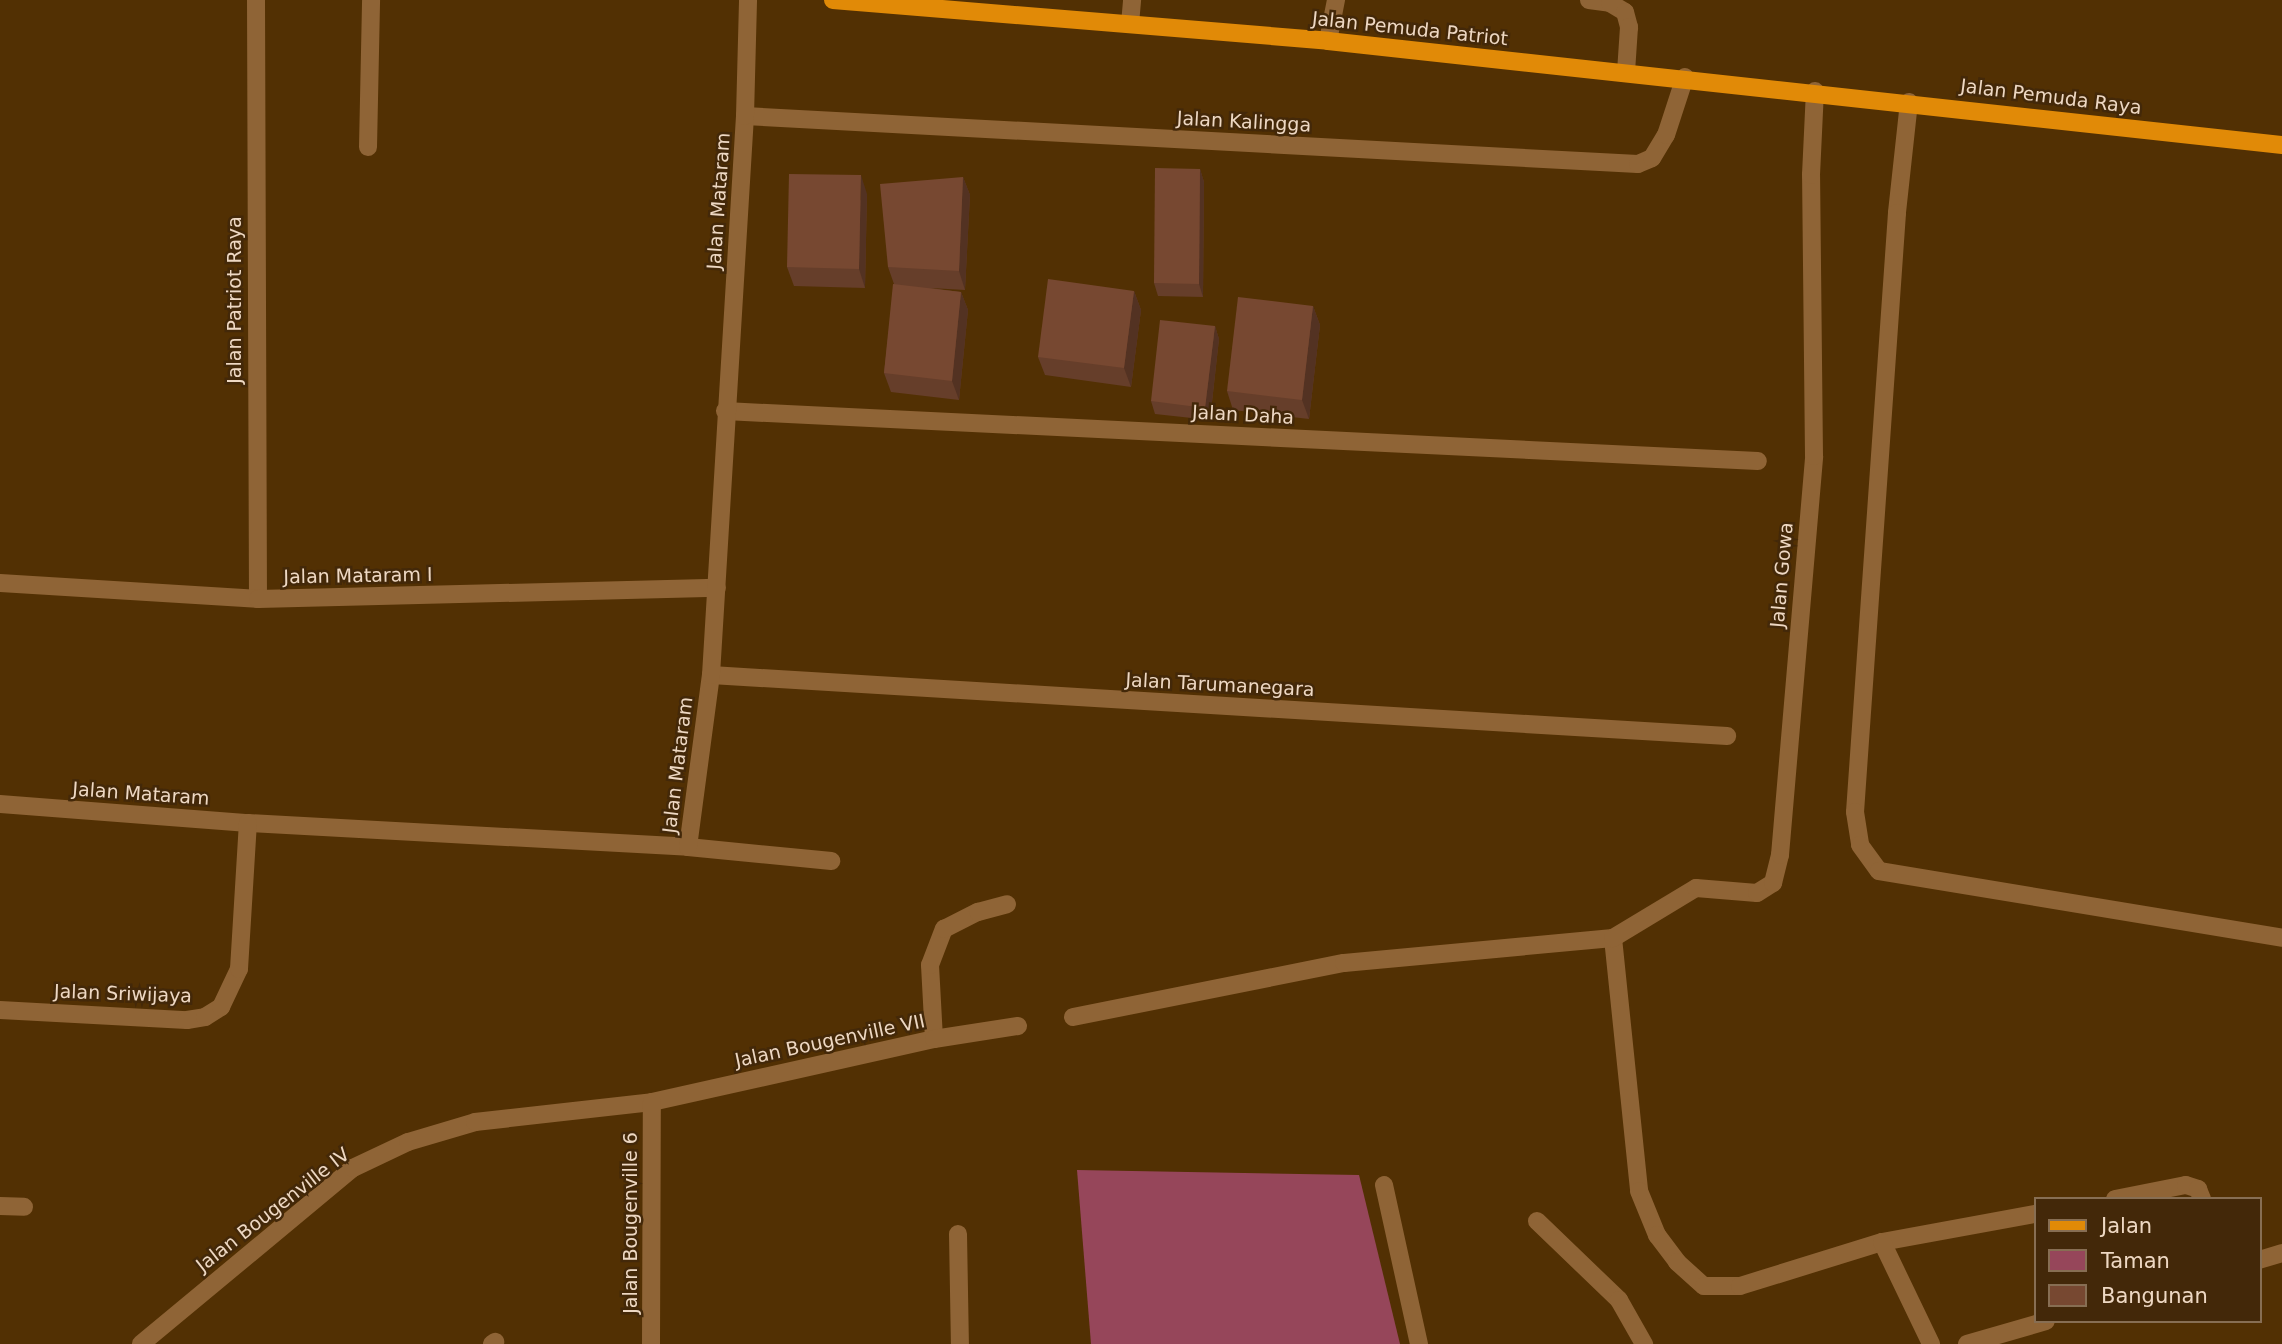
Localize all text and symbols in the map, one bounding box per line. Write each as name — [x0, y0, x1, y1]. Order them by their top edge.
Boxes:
street label: Jalan Pemuda Patriot — [1311, 7, 1509, 51]
street label: Jalan Pemuda Raya — [1959, 75, 2143, 119]
street label: Jalan Kalingga — [1176, 107, 1312, 137]
street label: Jalan Mataram — [703, 132, 735, 270]
street label: Jalan Patriot Raya — [224, 216, 246, 384]
street label: Jalan Daha — [1191, 401, 1295, 429]
street label: Jalan Gowa — [1766, 521, 1798, 629]
street label: Jalan Mataram I — [283, 563, 433, 589]
street label: Jalan Tarumanegara — [1125, 669, 1315, 701]
street label: Jalan Mataram — [658, 695, 698, 835]
street label: Jalan Mataram — [72, 778, 210, 810]
street label: Jalan Sriwijaya — [54, 980, 192, 1008]
street label: Jalan Bougenville VII — [733, 1010, 927, 1072]
street label: Jalan Bougenville 6 — [620, 1132, 642, 1314]
street label: Jalan Bougenville IV — [192, 1143, 354, 1277]
legend — [2034, 1197, 2261, 1323]
text: Jalan — [2101, 1214, 2152, 1238]
text: Taman — [2101, 1249, 2170, 1273]
text: Bangunan — [2101, 1284, 2208, 1308]

